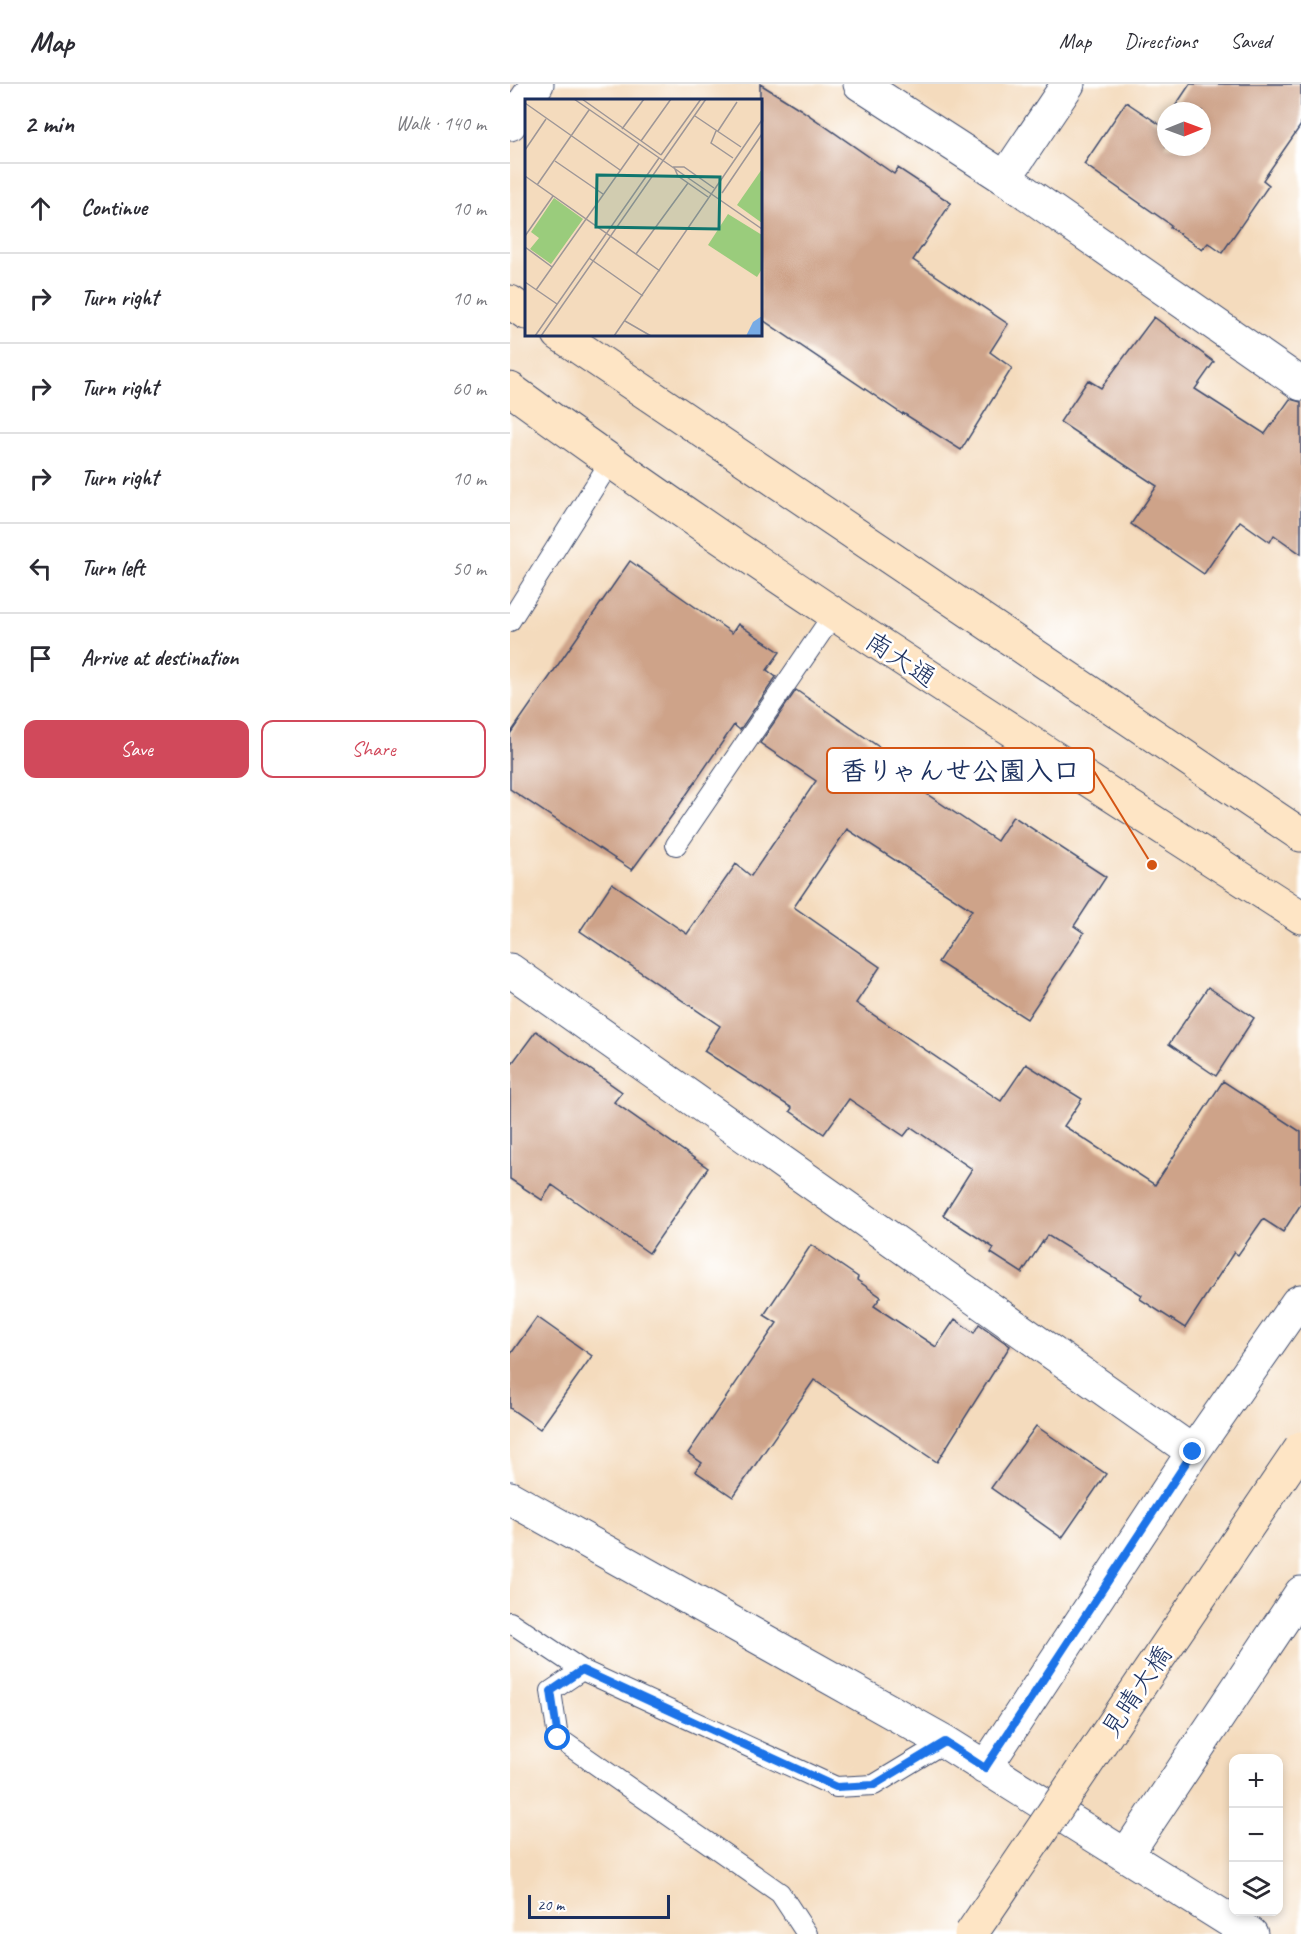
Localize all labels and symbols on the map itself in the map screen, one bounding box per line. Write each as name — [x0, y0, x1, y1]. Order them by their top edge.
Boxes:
inset map — [525, 99, 762, 336]
north arrow — [1157, 102, 1211, 156]
street label: 南大通 — [859, 624, 942, 695]
callout: 香りゃんせ公園入口 — [827, 748, 1094, 793]
text: 香りゃんせ公園入口 — [840, 754, 1080, 788]
route end — [1179, 1438, 1205, 1464]
street label: 見晴大橋 — [1094, 1639, 1179, 1744]
route start — [544, 1724, 570, 1750]
scale bar — [528, 1892, 670, 1920]

